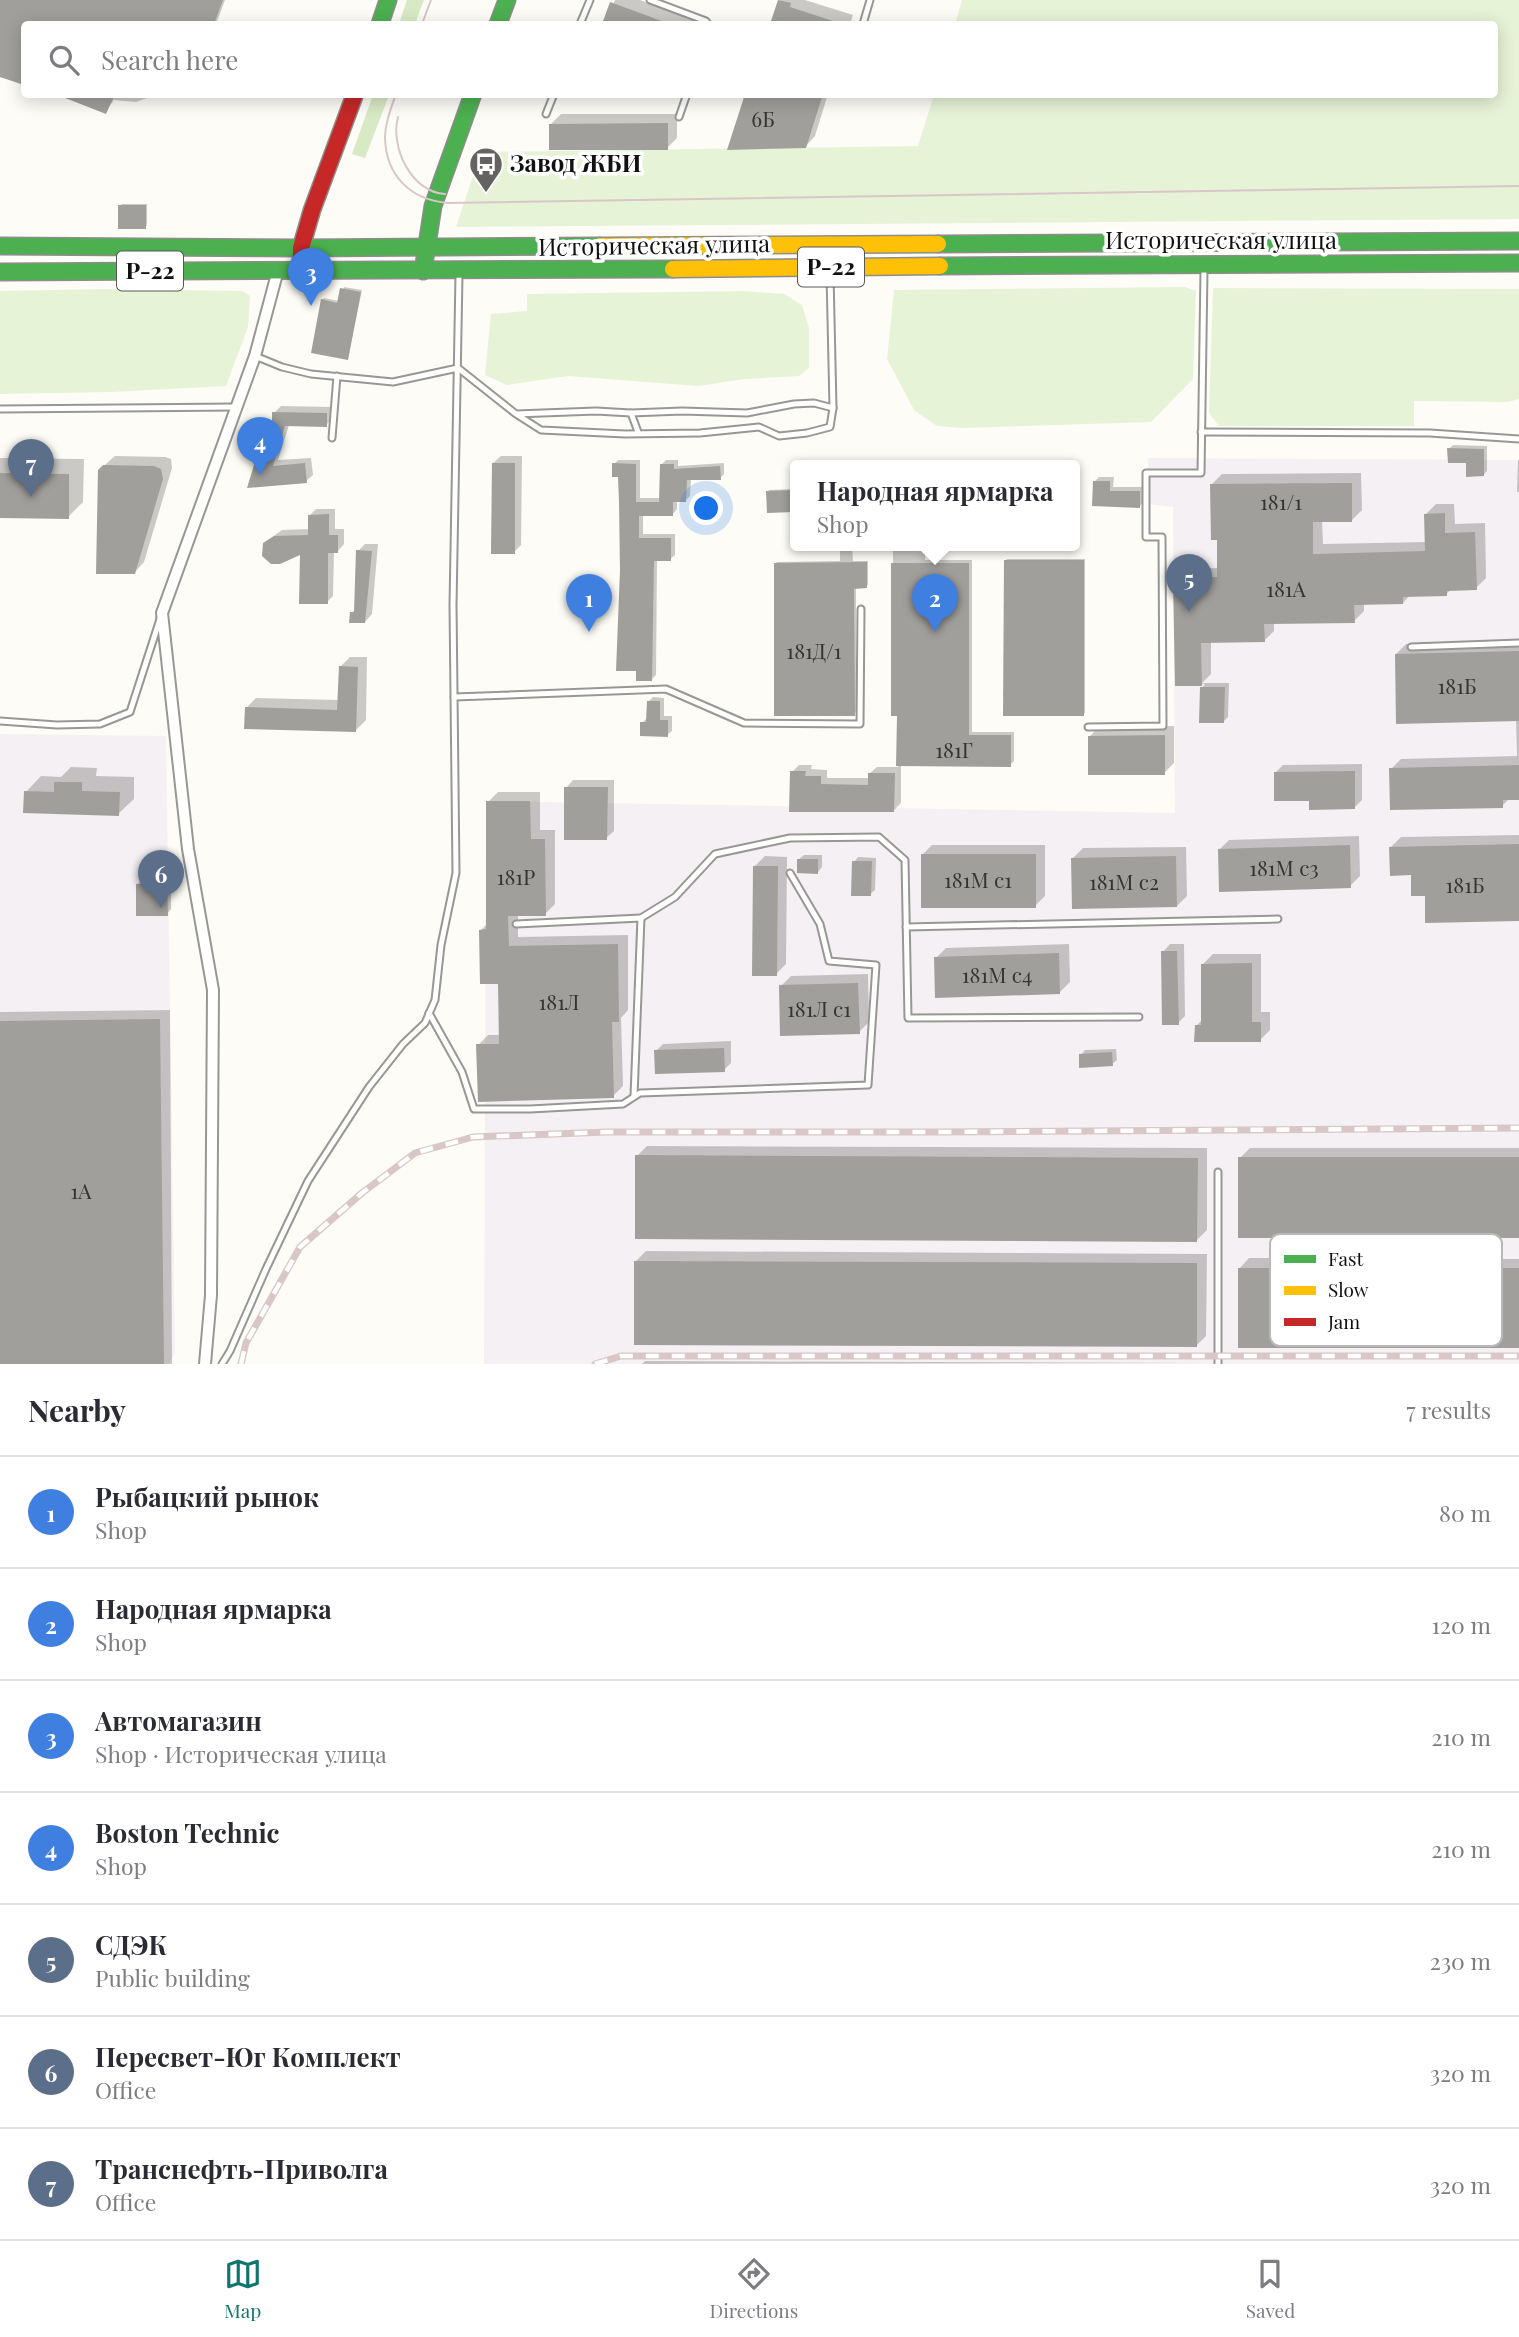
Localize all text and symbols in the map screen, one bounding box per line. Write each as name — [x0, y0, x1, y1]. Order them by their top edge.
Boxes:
search box — [21, 21, 1498, 98]
icon: search — [45, 41, 83, 79]
text: Search here — [101, 42, 238, 77]
house number: 6Б — [751, 104, 775, 132]
bus stop icon: Завод ЖБИ — [467, 145, 505, 194]
place label: Завод ЖБИ — [510, 146, 641, 178]
street label: Историческая улица — [1105, 223, 1337, 255]
street label: Историческая улица — [538, 226, 770, 262]
pin: 3 — [288, 248, 334, 306]
road number: Р-22 — [798, 248, 864, 286]
road number: Р-22 — [117, 252, 183, 290]
pin: 4 — [237, 417, 283, 475]
pin: 7 — [8, 439, 54, 497]
popup — [790, 460, 1080, 551]
text: Народная ярмарка — [817, 473, 1053, 508]
house number: 181/1 — [1260, 487, 1302, 515]
your location — [689, 491, 723, 525]
text: Shop — [817, 508, 869, 539]
pin: 5 — [1166, 554, 1212, 612]
pin: 1 — [566, 574, 612, 632]
pin: 2 — [912, 574, 958, 632]
house number: 181А — [1266, 574, 1307, 602]
house number: 181Д/1 — [786, 636, 842, 664]
house number: 181Б — [1438, 671, 1476, 699]
house number: 181Г — [935, 735, 973, 763]
pin: 6 — [138, 850, 184, 908]
house number: 181М с3 — [1249, 853, 1319, 881]
house number: 181Р — [497, 862, 535, 890]
house number: 181М с1 — [944, 865, 1012, 893]
house number: 181М с2 — [1089, 867, 1159, 895]
house number: 181Б — [1446, 870, 1484, 898]
house number: 181М с4 — [962, 960, 1032, 988]
house number: 181Л — [539, 987, 579, 1015]
house number: 181Л с1 — [787, 994, 851, 1022]
house number: 1А — [71, 1176, 92, 1204]
legend — [1270, 1234, 1502, 1346]
text: Fast — [1328, 1245, 1364, 1271]
text: Slow — [1328, 1276, 1369, 1302]
text: Jam — [1327, 1308, 1360, 1334]
text: Nearby — [28, 1390, 126, 1430]
text: 7 results — [1406, 1394, 1491, 1425]
text: Рыбацкий рынок — [95, 1479, 319, 1514]
text: 1 — [47, 1497, 55, 1528]
text: 80 m — [1439, 1497, 1491, 1528]
text: Shop — [95, 1514, 147, 1545]
text: Народная ярмарка — [95, 1591, 332, 1626]
text: 2 — [45, 1609, 57, 1640]
text: 120 m — [1432, 1609, 1491, 1640]
text: Shop — [95, 1626, 147, 1657]
text: Автомагазин — [95, 1703, 262, 1738]
text: 3 — [45, 1721, 57, 1752]
text: 210 m — [1432, 1721, 1491, 1752]
text: Shop · Историческая улица — [95, 1738, 387, 1769]
text: Boston Technic — [95, 1815, 280, 1850]
text: 4 — [45, 1833, 57, 1864]
text: 210 m — [1432, 1833, 1491, 1864]
text: Shop — [95, 1850, 147, 1881]
text: СДЭК — [95, 1927, 167, 1962]
text: 5 — [46, 1945, 56, 1976]
text: 230 m — [1430, 1945, 1491, 1976]
text: Public building — [95, 1962, 250, 1993]
text: Пересвет-Юг Комплект — [95, 2039, 401, 2074]
text: 6 — [45, 2057, 57, 2088]
text: 320 m — [1430, 2057, 1491, 2088]
text: Office — [95, 2074, 156, 2105]
text: Транснефть-Приволга — [95, 2151, 388, 2186]
text: 7 — [46, 2169, 56, 2200]
text: 320 m — [1430, 2169, 1491, 2200]
text: Office — [95, 2186, 156, 2217]
tab: Map — [224, 2255, 262, 2323]
tab: Directions — [709, 2255, 798, 2323]
tab: Saved — [1246, 2255, 1295, 2323]

